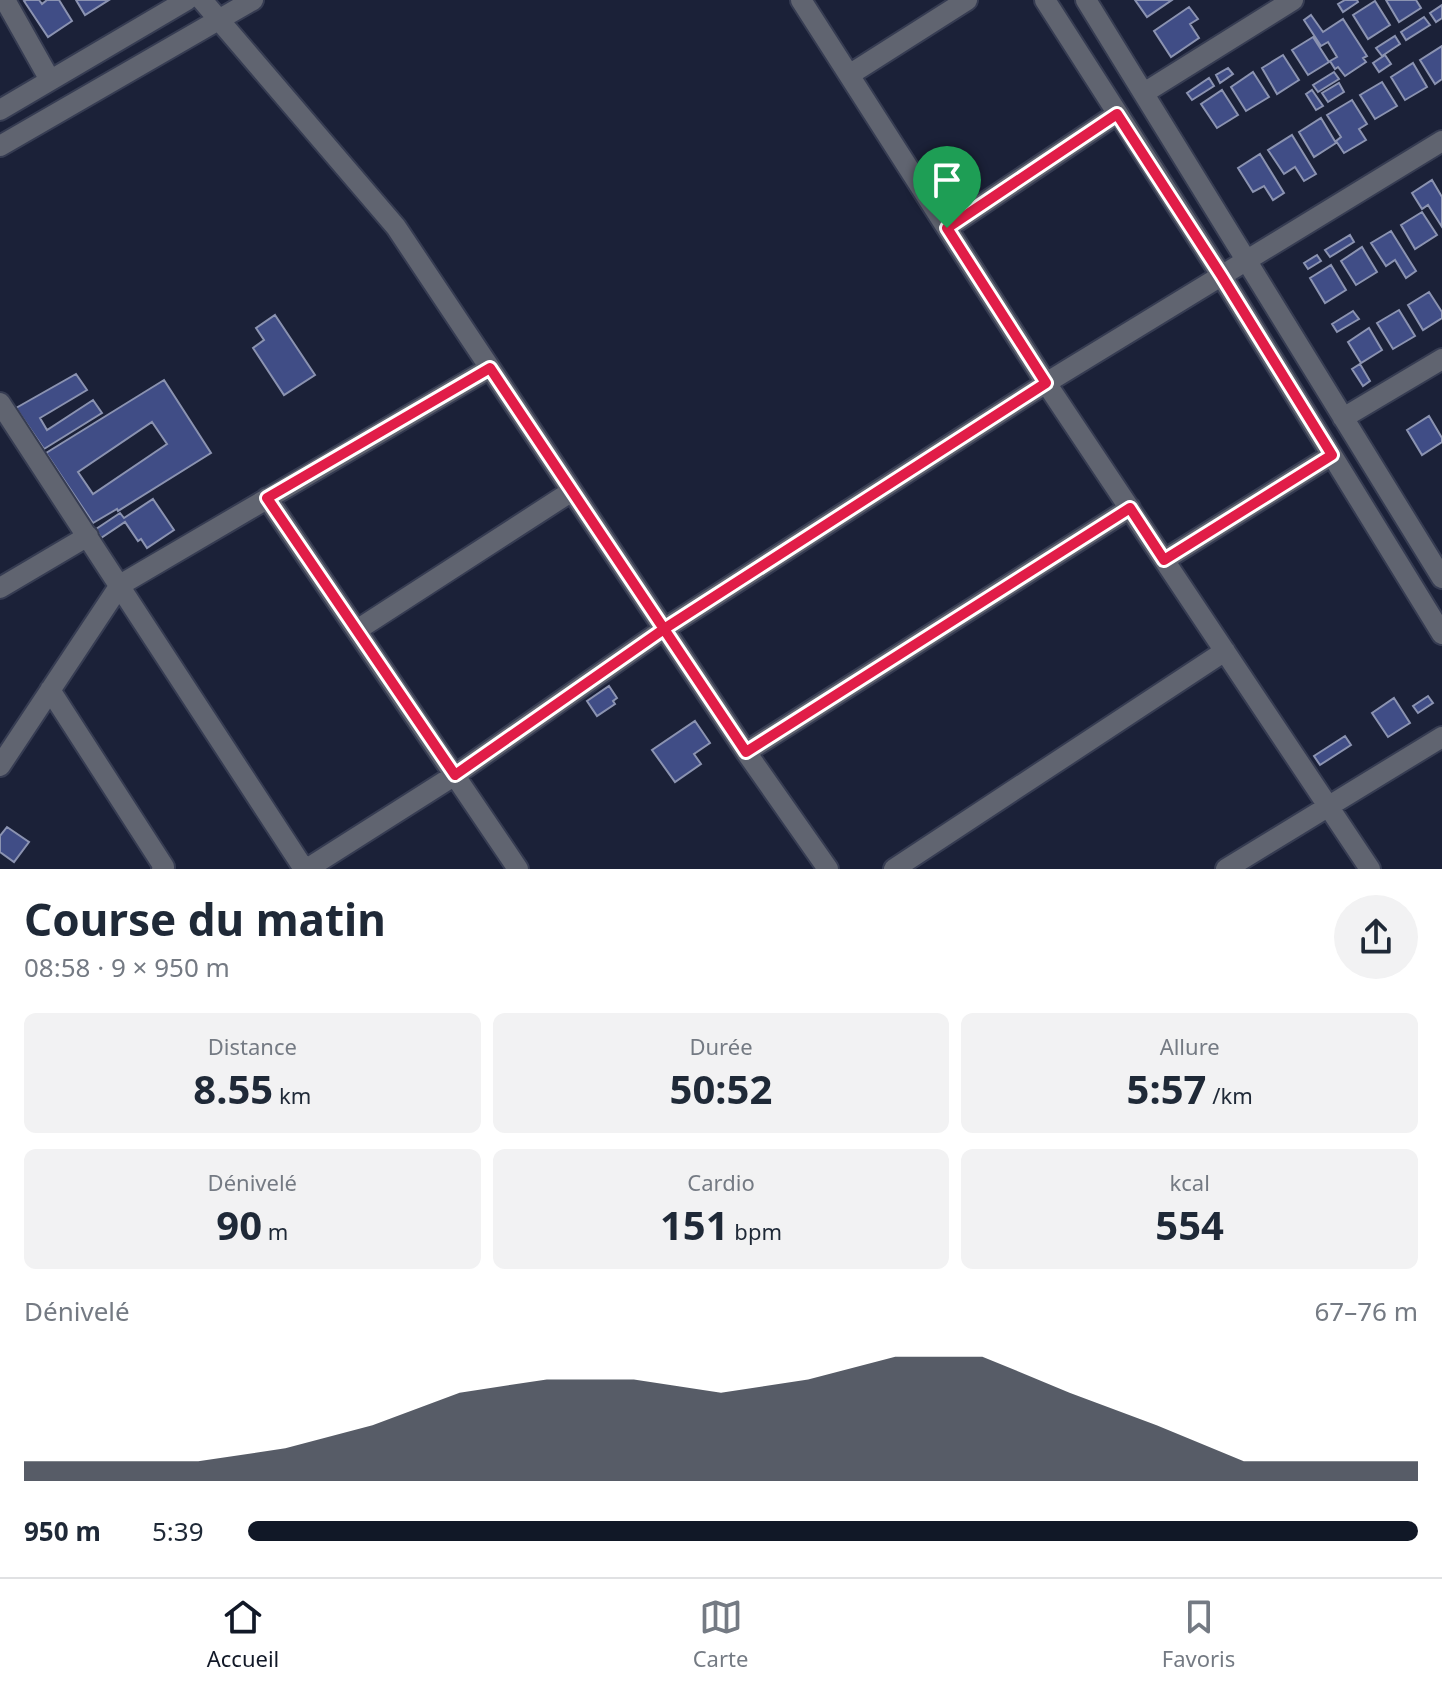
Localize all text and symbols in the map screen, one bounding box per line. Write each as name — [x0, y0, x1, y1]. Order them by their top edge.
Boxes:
pin — [913, 146, 981, 228]
icon: arrive — [925, 158, 969, 202]
text: Course du matin — [24, 889, 386, 949]
button: share — [1334, 895, 1418, 979]
text: 08:58 · 9 × 950 m — [24, 949, 230, 985]
text: Distance — [208, 1031, 297, 1061]
text: Durée — [689, 1031, 753, 1061]
text: Allure — [1160, 1031, 1220, 1061]
text: 8.55 — [193, 1061, 273, 1116]
text: 50:52 — [670, 1061, 772, 1116]
text: 5:57 — [1127, 1061, 1206, 1116]
text: km — [273, 1080, 311, 1110]
text: /km — [1206, 1080, 1253, 1110]
text: Dénivelé — [208, 1167, 297, 1197]
text: Cardio — [687, 1167, 755, 1197]
text: kcal — [1169, 1167, 1210, 1197]
text: 90 — [216, 1197, 262, 1252]
text: 151 — [660, 1197, 729, 1252]
text: 554 — [1155, 1197, 1224, 1252]
text: m — [262, 1216, 288, 1246]
text: bpm — [729, 1216, 782, 1246]
text: Dénivelé — [24, 1293, 130, 1329]
text: 67–76 m — [1314, 1293, 1418, 1329]
text: 950 m — [24, 1513, 101, 1549]
text: 5:39 — [152, 1513, 204, 1549]
tab: Accueil — [207, 1595, 279, 1673]
tab: Carte — [693, 1595, 748, 1673]
tab: Favoris — [1162, 1595, 1235, 1673]

